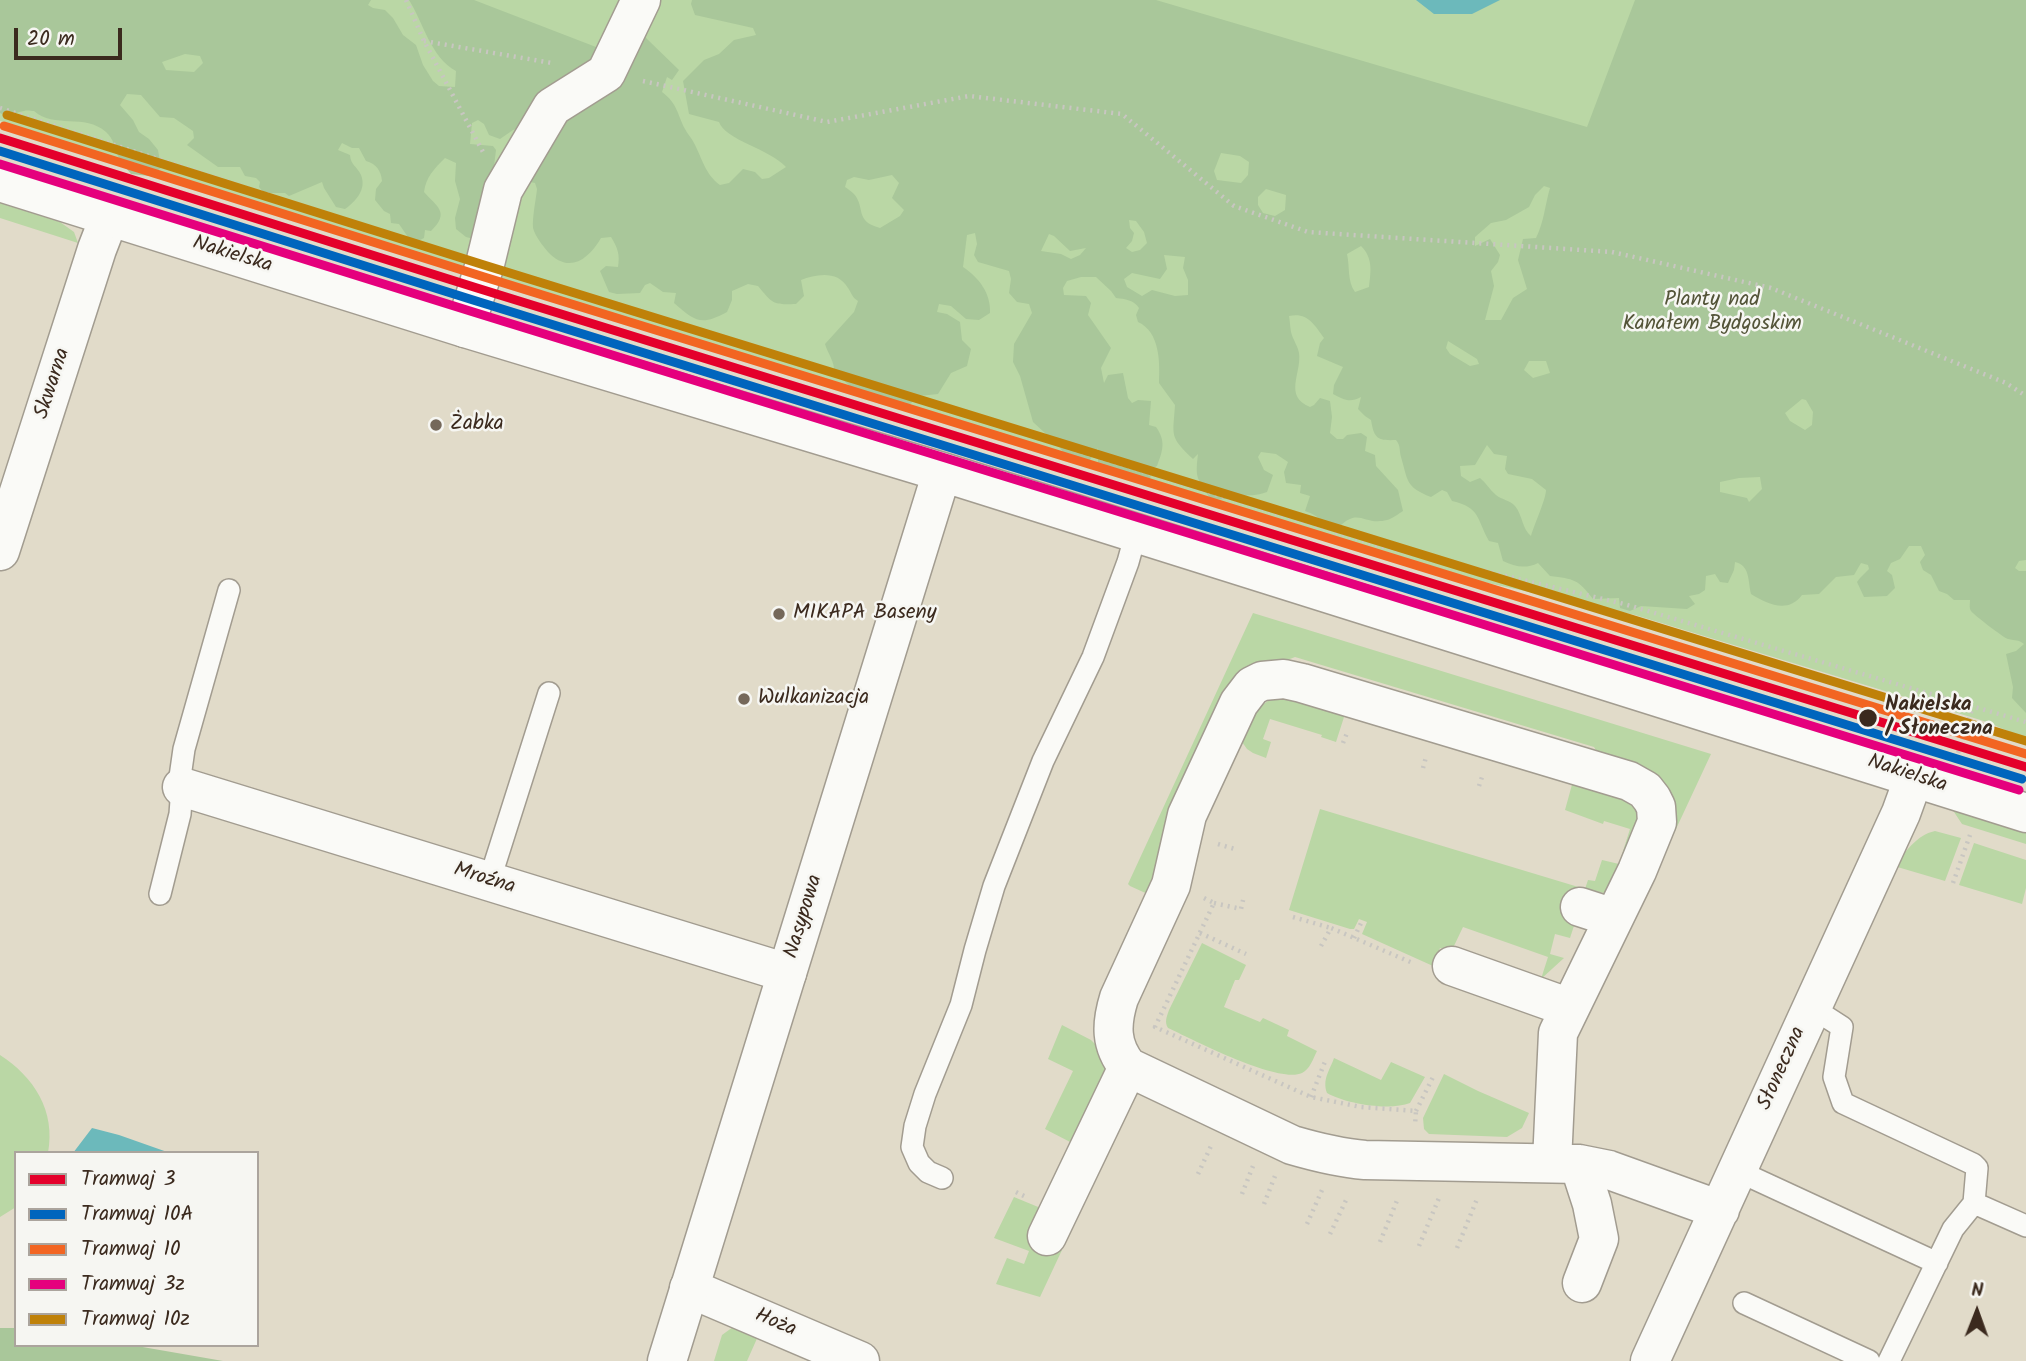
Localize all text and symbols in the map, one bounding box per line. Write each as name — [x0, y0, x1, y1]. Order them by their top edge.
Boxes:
scale bar — [18, 14, 126, 58]
text: 20 m — [27, 23, 75, 56]
street label: Nakielska — [189, 232, 275, 280]
park label: Planty nad Kanałem Bydgoskim — [1622, 288, 1802, 338]
street label: Skwarna — [31, 345, 77, 423]
place label: Żabka — [450, 412, 504, 438]
marker: Żabka — [428, 417, 444, 433]
place label: MIKAPA Baseny — [793, 601, 937, 627]
marker: MIKAPA Baseny — [771, 606, 787, 622]
place label: Wulkanizacja — [758, 686, 869, 712]
marker: Wulkanizacja — [736, 691, 752, 707]
place label: Nakielska / Słoneczna — [1885, 693, 1993, 743]
marker: Nakielska / Słoneczna — [1857, 707, 1879, 729]
street label: Nakielska — [1864, 750, 1950, 800]
street label: Mroźna — [450, 859, 518, 901]
street label: Nasypowa — [780, 872, 830, 962]
street label: Słoneczna — [1753, 1023, 1813, 1115]
legend — [14, 1151, 259, 1347]
text: Tramwaj 3 — [81, 1163, 175, 1196]
text: Tramwaj 10A — [81, 1198, 193, 1231]
text: Tramwaj 10 — [81, 1233, 181, 1266]
text: Tramwaj 3z — [81, 1268, 185, 1301]
text: N — [1971, 1276, 1984, 1306]
north arrow — [1942, 1277, 2012, 1347]
text: Tramwaj 10z — [81, 1303, 190, 1336]
street label: Hoża — [751, 1304, 799, 1344]

